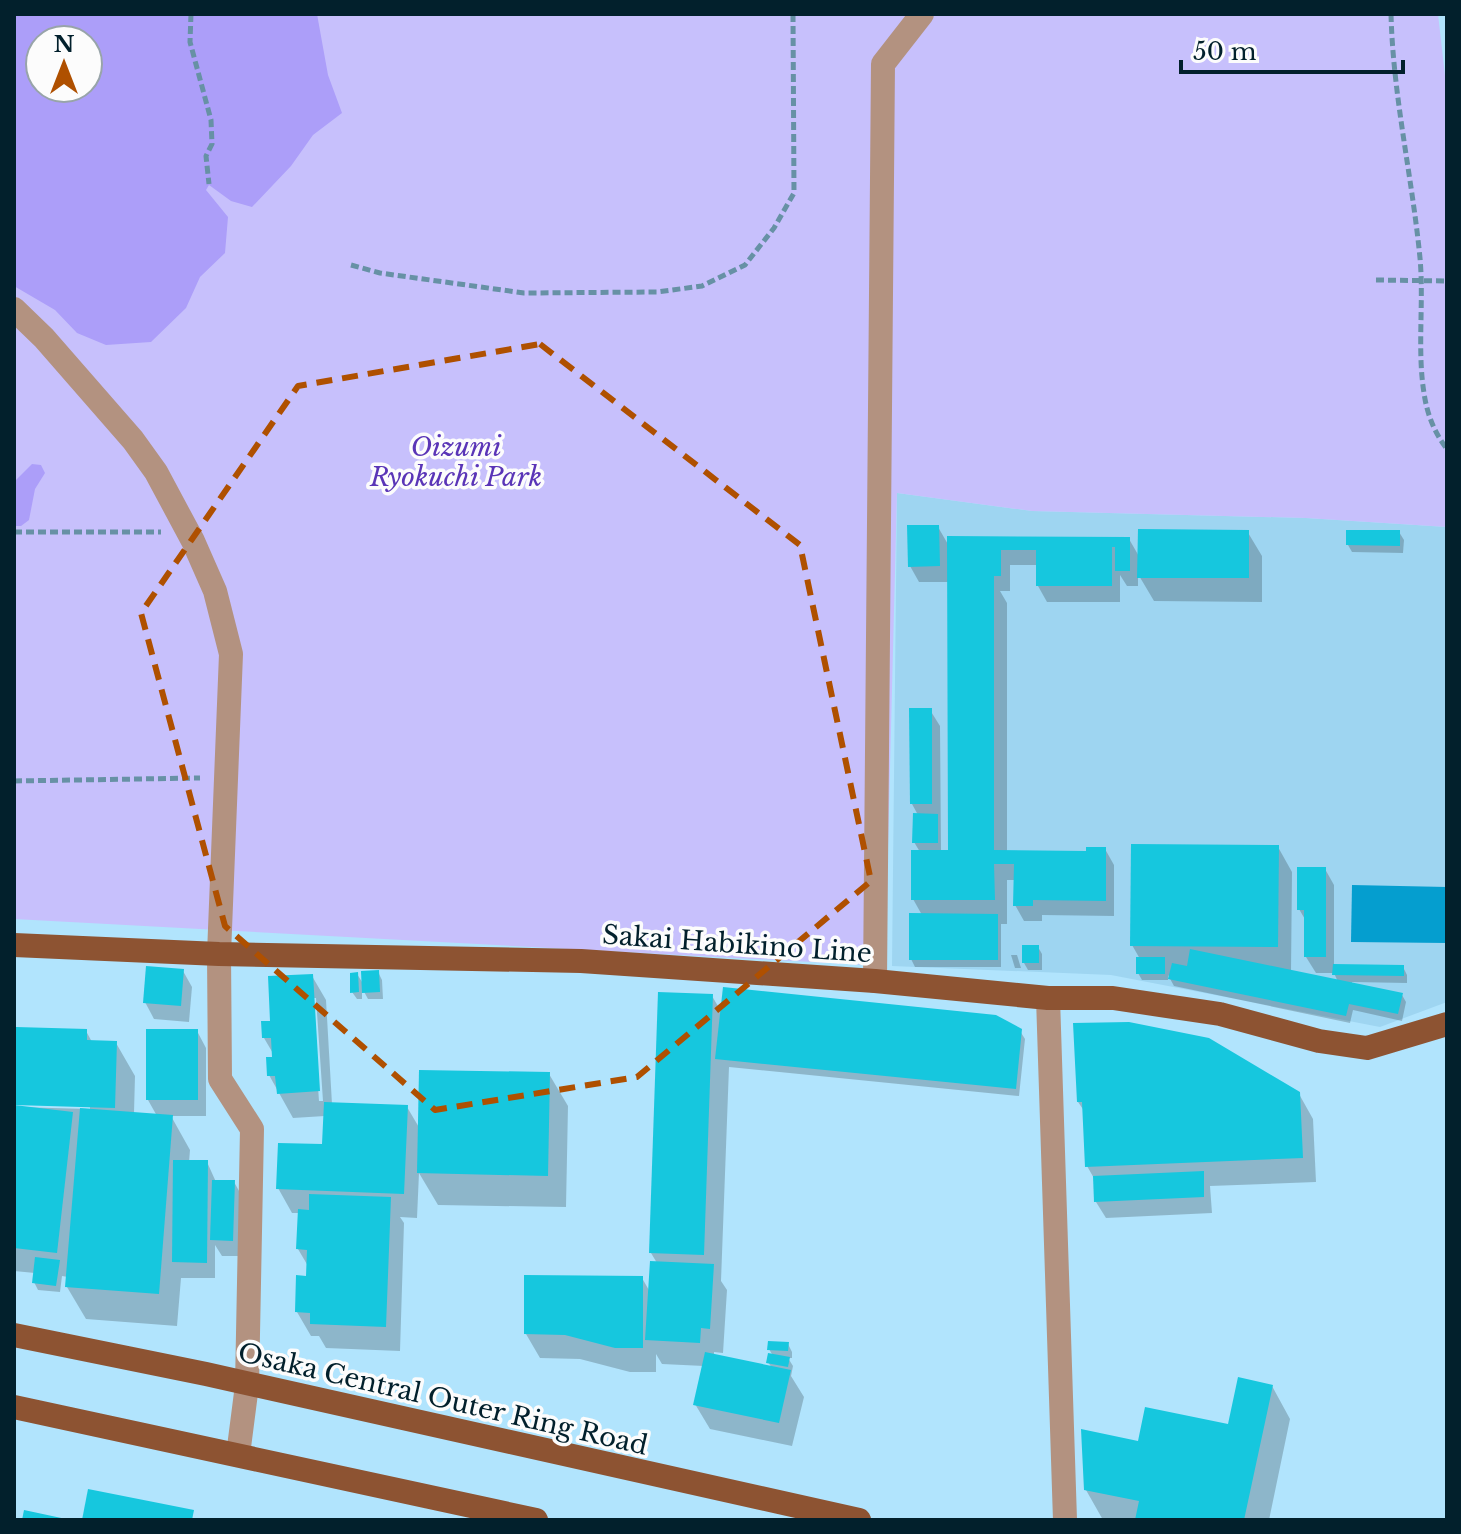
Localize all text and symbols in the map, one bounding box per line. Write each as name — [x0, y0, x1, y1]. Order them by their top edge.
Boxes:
north arrow — [24, 24, 104, 104]
scale bar — [1181, 24, 1403, 74]
text: N — [54, 31, 75, 58]
text: 50 m — [1193, 37, 1257, 66]
park label: Oizumi Ryokuchi Park — [369, 431, 542, 493]
street label: Sakai Habikino Line — [601, 919, 873, 969]
street label: Osaka Central Outer Ring Road — [235, 1336, 651, 1462]

